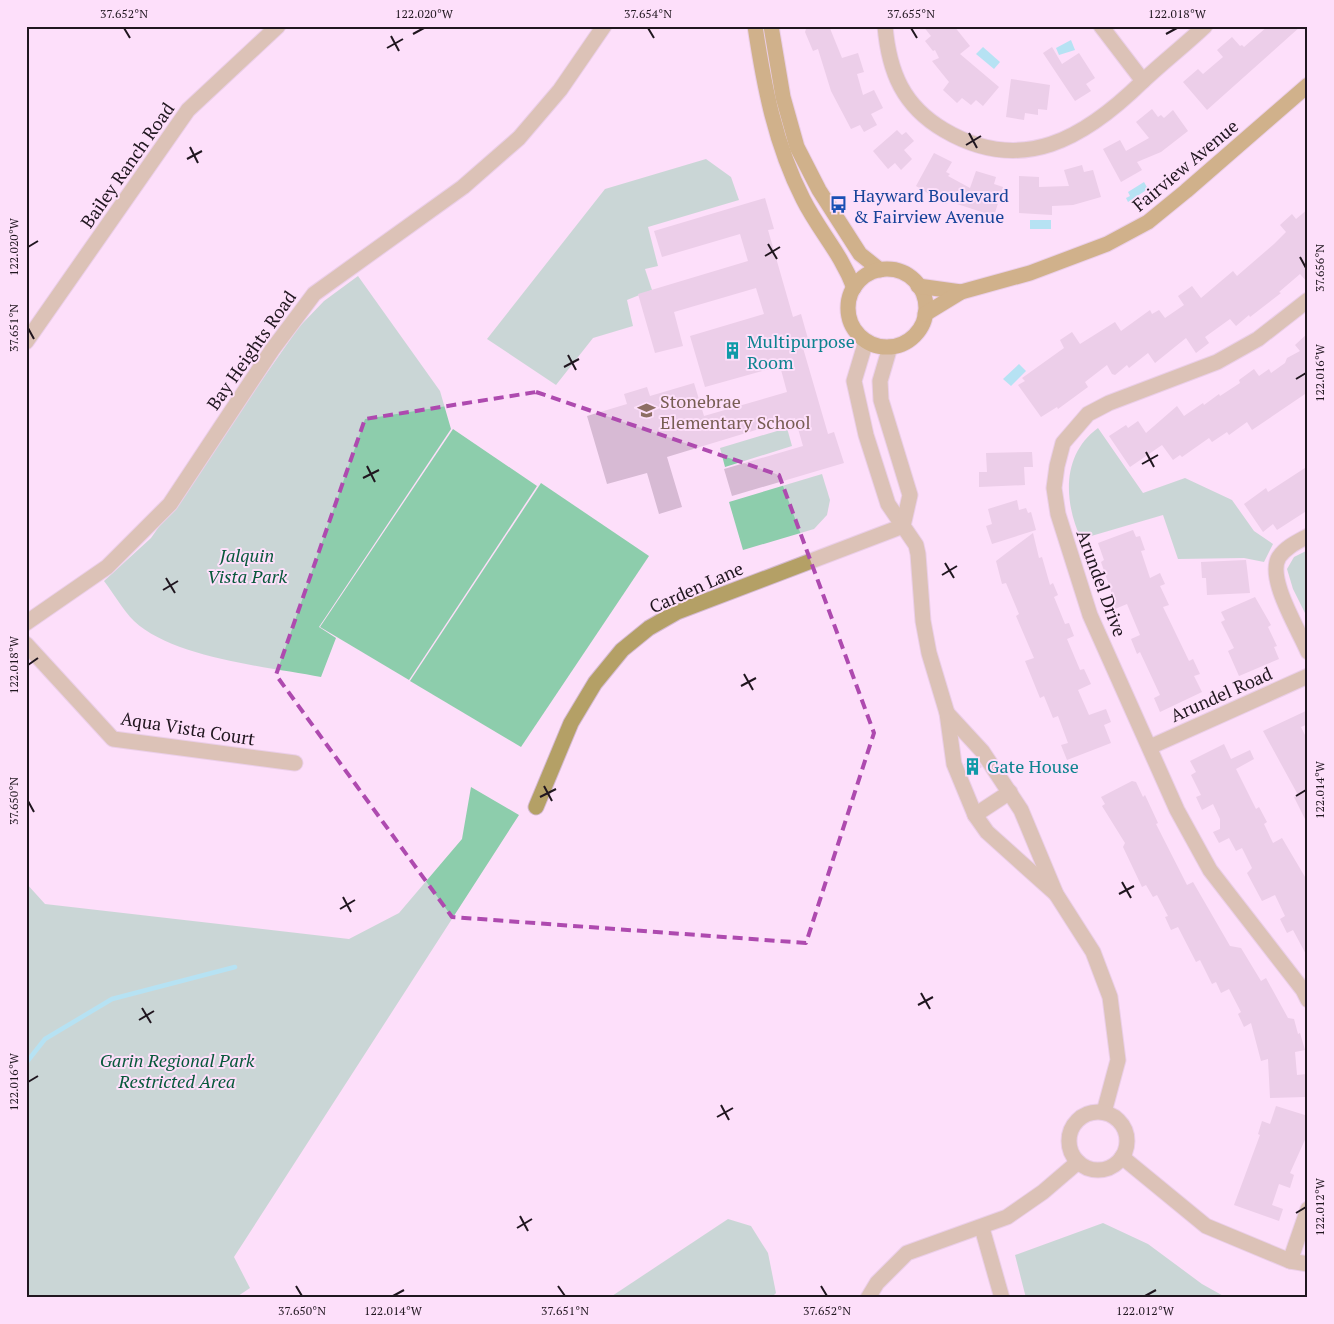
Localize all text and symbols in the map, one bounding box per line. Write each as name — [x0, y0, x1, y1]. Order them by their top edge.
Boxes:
text: 37.652°N — [100, 6, 148, 21]
text: 122.020°W — [395, 6, 454, 21]
text: 37.654°N — [624, 6, 672, 21]
text: 37.655°N — [887, 6, 935, 21]
text: 122.018°W — [1148, 6, 1207, 21]
street label: Bailey Ranch Road — [75, 98, 179, 232]
street label: Fairview Avenue — [1127, 114, 1243, 216]
place label: Hayward Boulevard & Fairview Avenue — [853, 183, 1009, 228]
bus stop icon: Hayward Boulevard & Fairview Avenue — [829, 195, 849, 215]
text: 122.020°W — [6, 217, 21, 276]
text: 37.656°N — [1312, 244, 1327, 292]
street label: Bay Heights Road — [201, 286, 301, 414]
text: 37.651°N — [6, 304, 21, 352]
place label: Multipurpose Room — [747, 329, 855, 374]
building icon: Multipurpose Room — [723, 341, 743, 361]
text: 122.016°W — [1312, 343, 1327, 402]
place label: Stonebrae Elementary School — [660, 389, 811, 434]
school or university icon: Stonebrae Elementary School — [636, 401, 656, 421]
street label: Arundel Drive — [1072, 526, 1132, 640]
park label: Jalquin Vista Park — [207, 543, 287, 588]
street label: Carden Lane — [645, 556, 747, 618]
text: 122.018°W — [6, 635, 21, 694]
street label: Arundel Road — [1166, 661, 1276, 727]
street label: Aqua Vista Court — [119, 706, 257, 750]
place label: Gate House — [987, 754, 1079, 778]
building icon: Gate House — [963, 756, 983, 776]
text: 122.014°W — [1312, 760, 1327, 819]
text: 37.650°N — [6, 777, 21, 825]
park label: Garin Regional Park Restricted Area — [100, 1048, 255, 1093]
text: 122.016°W — [6, 1052, 21, 1111]
text: 122.012°W — [1312, 1177, 1327, 1236]
text: 37.650°N — [278, 1303, 326, 1318]
text: 122.014°W — [364, 1303, 423, 1318]
text: 37.651°N — [541, 1303, 589, 1318]
text: 37.652°N — [803, 1303, 851, 1318]
text: 122.012°W — [1116, 1303, 1175, 1318]

